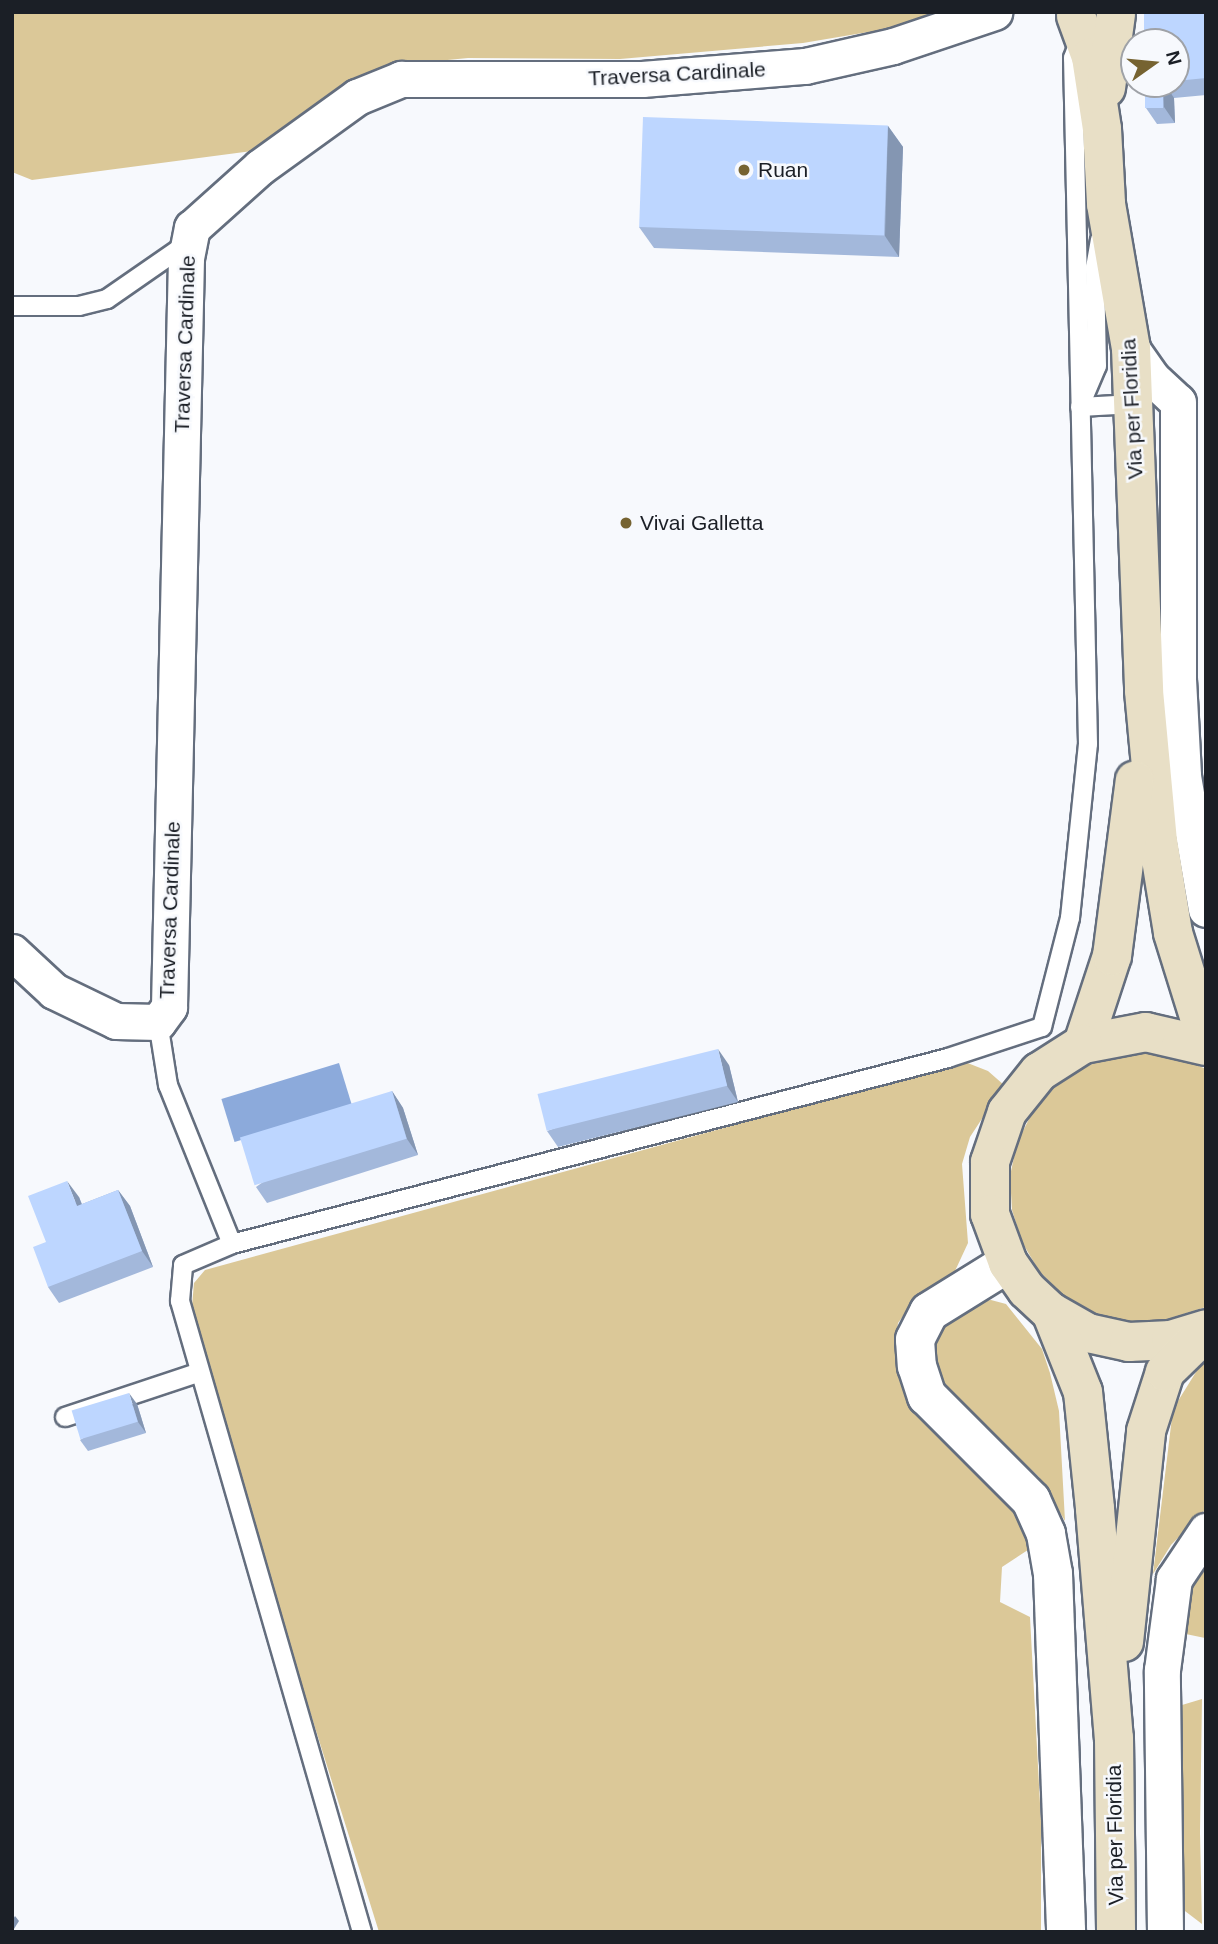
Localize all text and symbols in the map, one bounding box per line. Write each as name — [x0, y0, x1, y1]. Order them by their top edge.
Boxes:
north arrow — [1120, 28, 1190, 98]
text: N — [1162, 49, 1186, 67]
street label: Traversa Cardinale — [588, 57, 766, 91]
place label: Ruan — [758, 157, 808, 183]
marker: Ruan — [736, 162, 752, 178]
street label: Traversa Cardinale — [169, 255, 201, 433]
street label: Via per Floridia — [1116, 338, 1148, 480]
place label: Vivai Galletta — [640, 510, 763, 536]
marker: Vivai Galletta — [618, 515, 634, 531]
street label: Traversa Cardinale — [154, 821, 186, 999]
street label: Via per Floridia — [1101, 1764, 1129, 1906]

